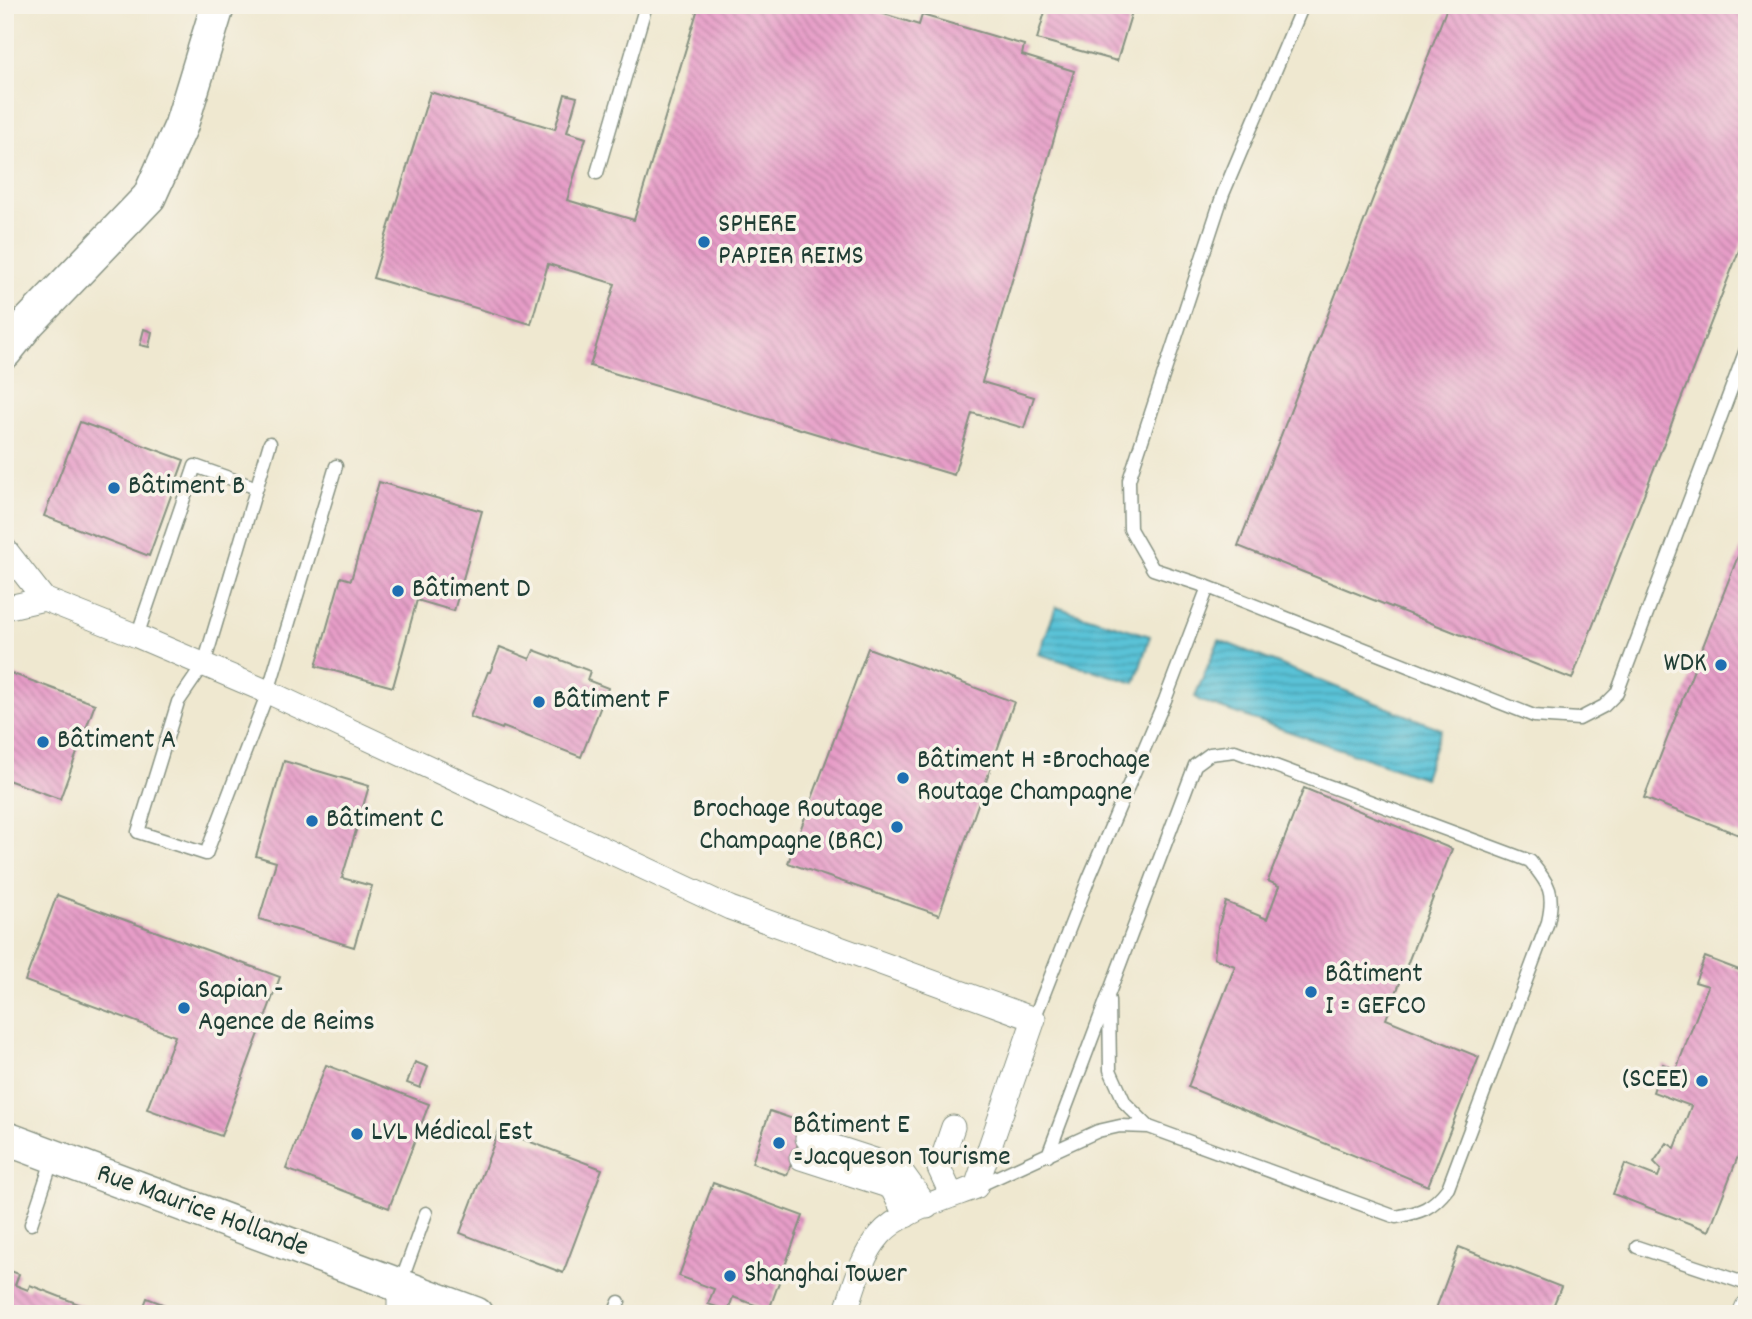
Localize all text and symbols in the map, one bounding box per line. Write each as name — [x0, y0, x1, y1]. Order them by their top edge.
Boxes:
place label: SPHERE PAPIER REIMS — [718, 206, 864, 278]
marker: SPHERE PAPIER REIMS — [696, 234, 712, 250]
place label: Bâtiment B — [128, 468, 245, 508]
marker: Bâtiment B — [106, 480, 122, 496]
place label: Bâtiment D — [412, 571, 530, 611]
marker: Bâtiment D — [390, 583, 406, 599]
place label: WDK — [1664, 645, 1707, 685]
marker: WDK — [1713, 657, 1729, 673]
place label: Bâtiment F — [553, 682, 670, 722]
marker: Bâtiment F — [531, 694, 547, 710]
place label: Bâtiment A — [57, 722, 176, 762]
marker: Bâtiment A — [35, 734, 51, 750]
place label: Bâtiment H =Brochage Routage Champagne — [917, 742, 1150, 814]
marker: Bâtiment H =Brochage Routage Champagne — [895, 770, 911, 786]
place label: Brochage Routage Champagne (BRC) — [692, 791, 883, 863]
place label: Bâtiment C — [326, 801, 444, 841]
marker: Bâtiment C — [304, 813, 320, 829]
marker: Brochage Routage Champagne (BRC) — [889, 819, 905, 835]
place label: Bâtiment I = GEFCO — [1325, 956, 1426, 1028]
place label: Sapian - Agence de Reims — [198, 972, 375, 1044]
marker: Bâtiment I = GEFCO — [1303, 984, 1319, 1000]
marker: Sapian - Agence de Reims — [176, 1000, 192, 1016]
place label: (SCEE) — [1622, 1061, 1688, 1101]
marker: (SCEE) — [1694, 1073, 1710, 1089]
place label: Bâtiment E =Jacqueson Tourisme — [793, 1107, 1011, 1179]
place label: LVL Médical Est — [371, 1114, 533, 1154]
marker: LVL Médical Est — [349, 1126, 365, 1142]
marker: Bâtiment E =Jacqueson Tourisme — [771, 1135, 787, 1151]
street label: Rue Maurice Hollande — [90, 1155, 314, 1269]
place label: Shanghai Tower — [744, 1256, 907, 1296]
marker: Shanghai Tower — [722, 1268, 738, 1284]

